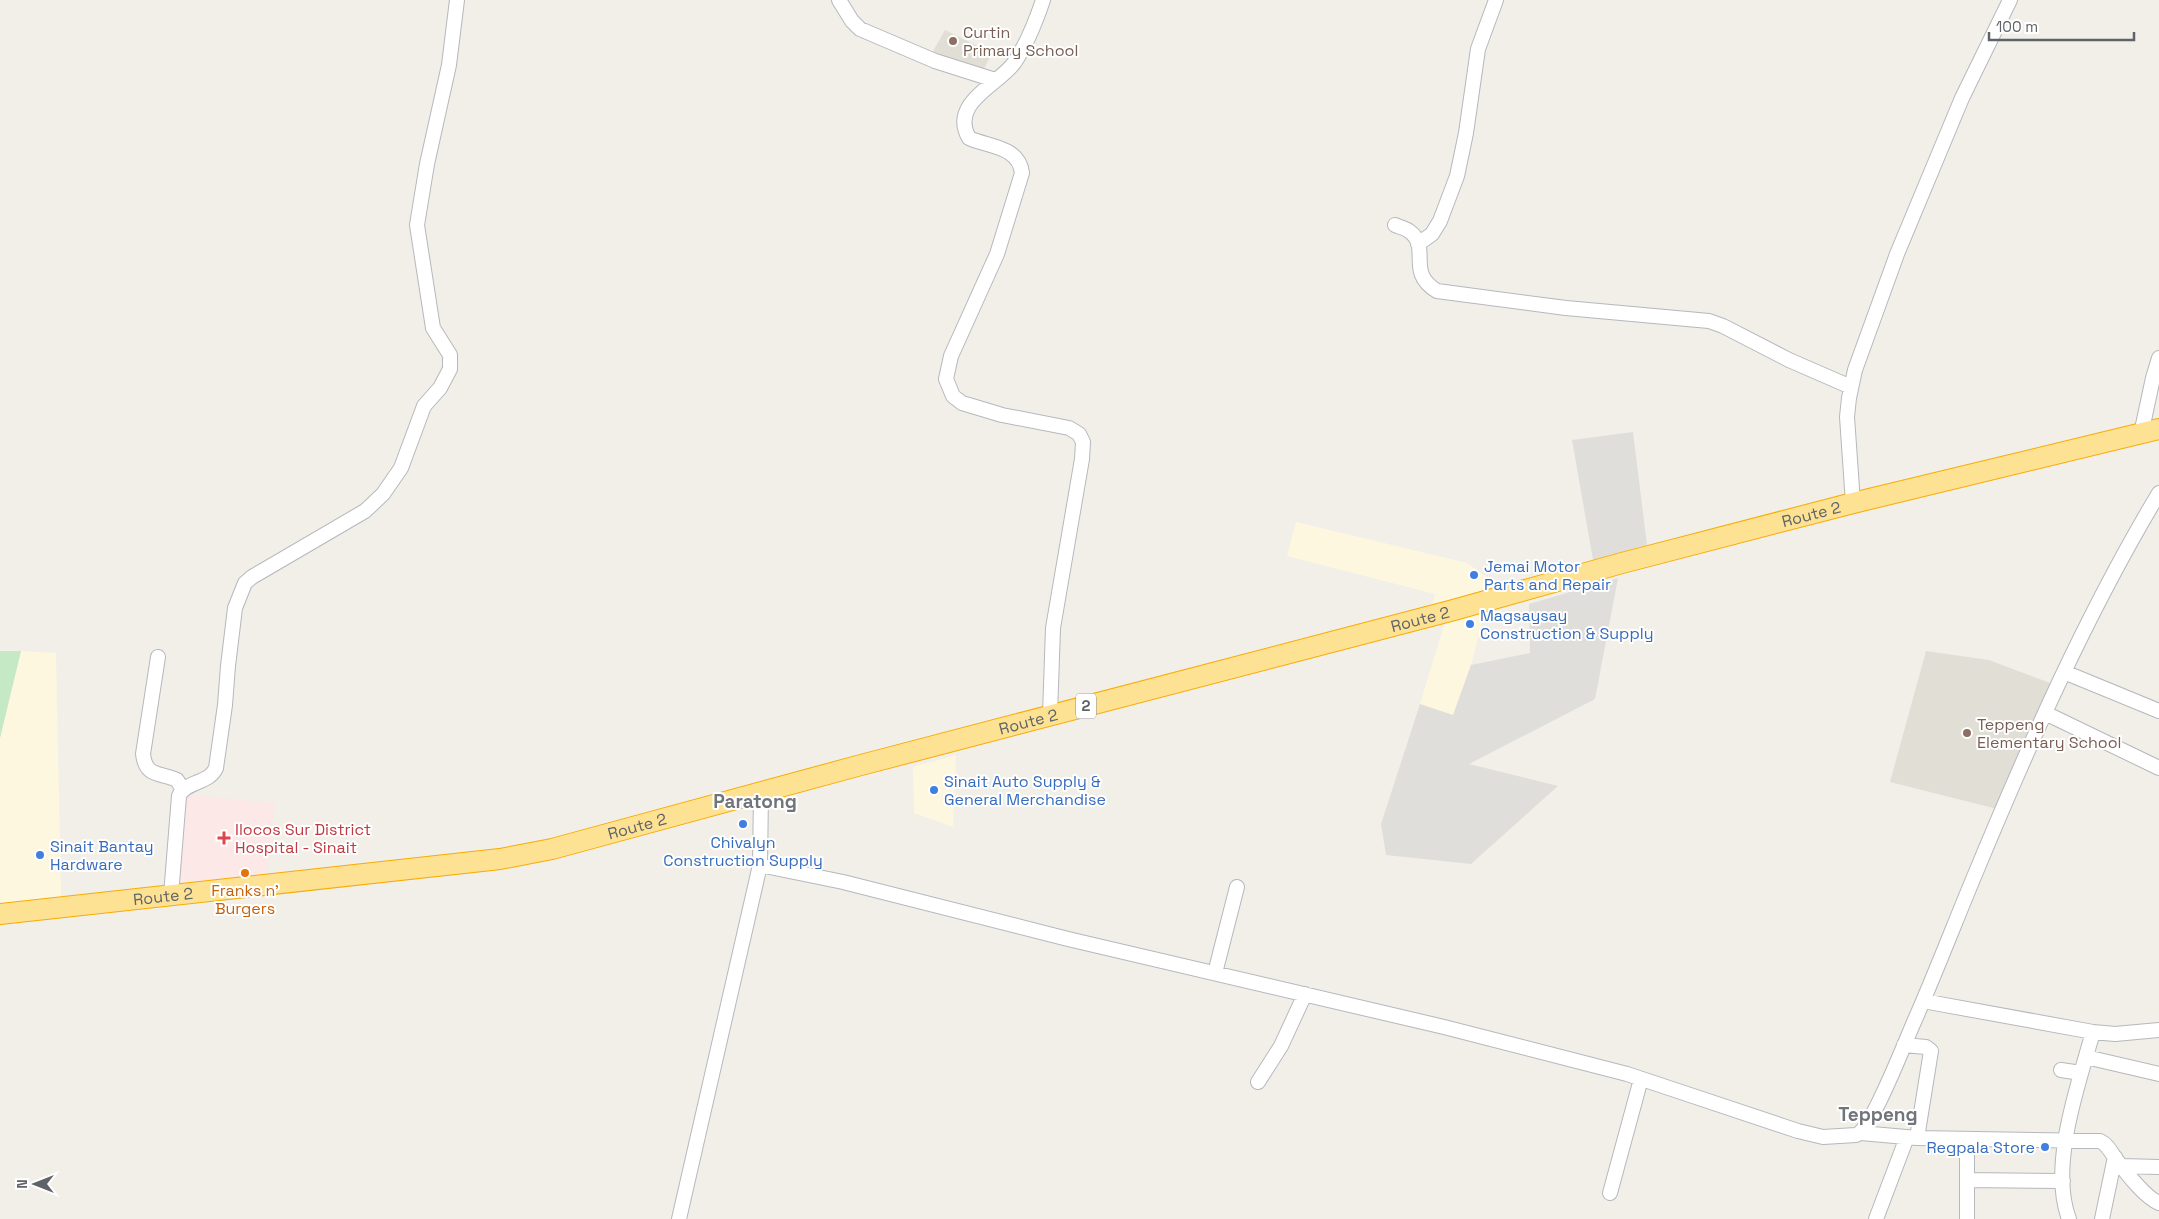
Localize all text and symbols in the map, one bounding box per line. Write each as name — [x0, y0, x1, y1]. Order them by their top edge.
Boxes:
scale bar — [1989, 10, 2134, 42]
text: 100 m — [1996, 17, 2038, 36]
place label: Curtin Primary School — [963, 22, 1078, 61]
marker: Curtin Primary School — [947, 35, 959, 47]
street label: Route 2 — [1780, 497, 1843, 532]
place label: Jemai Motor Parts and Repair — [1484, 556, 1611, 595]
marker: Jemai Motor Parts and Repair — [1468, 569, 1480, 581]
street label: Route 2 — [1388, 602, 1452, 637]
place label: Magsaysay Construction & Supply — [1480, 605, 1653, 644]
marker: Magsaysay Construction & Supply — [1464, 618, 1476, 630]
road number: 2 — [1076, 694, 1096, 718]
street label: Route 2 — [997, 704, 1060, 740]
place label: Teppeng Elementary School — [1977, 714, 2122, 753]
marker: Teppeng Elementary School — [1961, 727, 1973, 739]
place label: Sinait Auto Supply & General Merchandise — [944, 771, 1106, 810]
marker: Sinait Auto Supply & General Merchandise — [928, 784, 940, 796]
district label: Paratong — [713, 789, 797, 814]
street label: Route 2 — [605, 808, 669, 844]
marker: Chivalyn Construction Supply — [737, 818, 749, 830]
place label: Ilocos Sur District Hospital - Sinait — [235, 819, 371, 858]
marker: Ilocos Sur District Hospital - Sinait — [217, 831, 231, 845]
place label: Chivalyn Construction Supply — [663, 832, 823, 871]
place label: Sinait Bantay Hardware — [50, 836, 154, 875]
marker: Sinait Bantay Hardware — [34, 849, 46, 861]
marker: Franks n’ Burgers — [239, 867, 251, 879]
place label: Franks n’ Burgers — [211, 880, 279, 919]
street label: Route 2 — [132, 883, 194, 910]
district label: Teppeng — [1838, 1102, 1918, 1127]
place label: Regpala Store — [1926, 1137, 2035, 1158]
marker: Regpala Store — [2039, 1141, 2051, 1153]
north arrow — [10, 1159, 60, 1209]
text: N — [13, 1179, 31, 1189]

